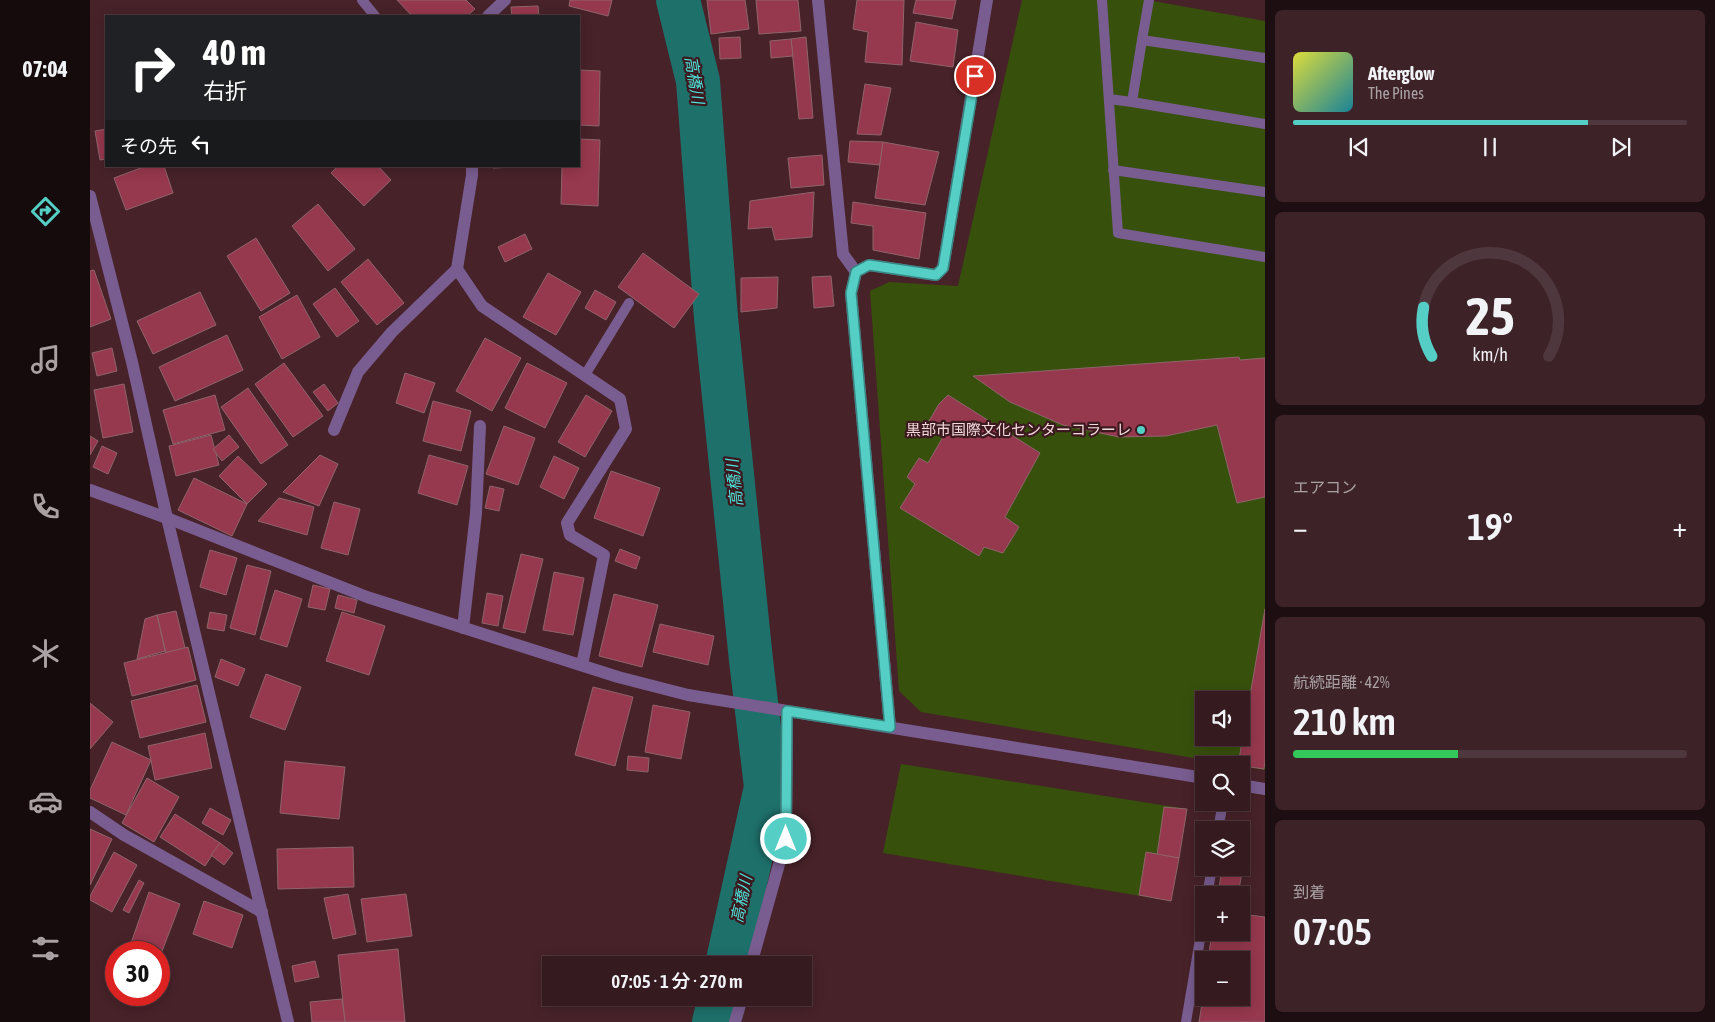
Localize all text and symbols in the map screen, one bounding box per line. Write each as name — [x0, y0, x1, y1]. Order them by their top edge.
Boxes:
text: 40 m — [203, 32, 266, 72]
icon: right — [120, 35, 185, 100]
water label: 高橋川 — [682, 55, 708, 107]
pin — [954, 55, 996, 97]
text: 07:04 — [22, 56, 68, 82]
icon: arrive — [961, 62, 989, 90]
text: Afterglow — [1368, 62, 1435, 84]
text: 右折 — [203, 78, 247, 104]
text: The Pines — [1368, 84, 1424, 102]
icon: left — [187, 130, 215, 158]
icon: previous — [1345, 133, 1373, 161]
icon: pause — [1476, 133, 1504, 161]
icon: next — [1607, 133, 1635, 161]
text: その先 — [120, 135, 177, 157]
icon: directions — [28, 194, 63, 229]
text: 25 — [1466, 286, 1514, 346]
icon: music — [28, 342, 63, 377]
text: km/h — [1472, 344, 1508, 365]
place label: 黒部市国際文化センターコラーレ — [906, 421, 1131, 438]
marker: 黒部市国際文化センターコラーレ — [1135, 424, 1147, 436]
water label: 高橋川 — [722, 456, 745, 508]
text: エアコン — [1293, 478, 1357, 496]
icon: phone — [28, 489, 63, 524]
text: 19° — [1467, 505, 1513, 548]
text: − — [1293, 511, 1308, 543]
text: + — [1672, 511, 1687, 543]
icon: climate — [28, 636, 63, 671]
text: 航続距離 · 42% — [1293, 673, 1390, 691]
map controls — [1195, 691, 1250, 1006]
button: sound — [1195, 691, 1250, 746]
text: 210 km — [1293, 700, 1396, 743]
button: search — [1195, 756, 1250, 811]
icon: car — [28, 784, 63, 819]
position arrow — [759, 812, 811, 864]
button: layers — [1195, 821, 1250, 876]
water label: 高橋川 — [727, 872, 755, 924]
text: 到着 — [1293, 883, 1325, 901]
button: + — [1195, 886, 1250, 941]
text: 07:05 — [1293, 910, 1372, 953]
icon: filters — [28, 931, 63, 966]
speed limit sign: 30 — [105, 941, 170, 1006]
button: − — [1195, 951, 1250, 1006]
text: 07:05 · 1 分 · 270 m — [611, 970, 743, 992]

